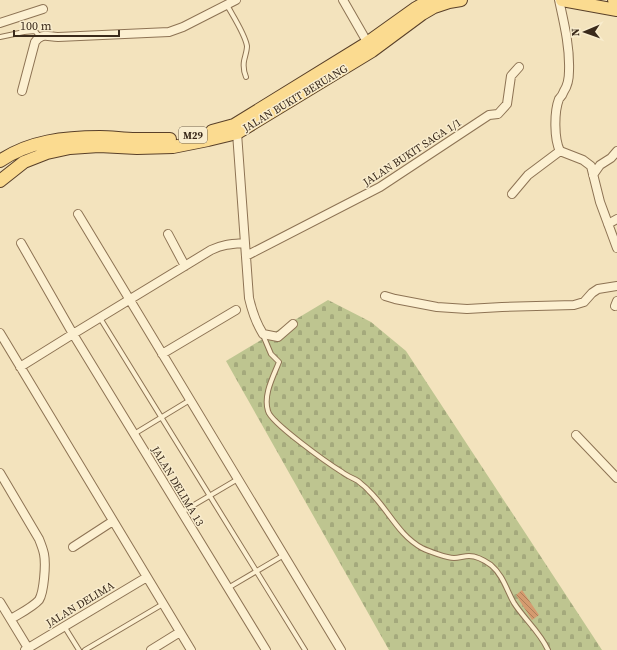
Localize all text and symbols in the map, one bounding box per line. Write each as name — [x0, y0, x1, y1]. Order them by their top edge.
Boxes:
scale bar — [14, 12, 119, 38]
north arrow — [565, 12, 605, 52]
text: 100 m — [20, 18, 52, 34]
text: N — [568, 28, 583, 37]
street label: JALAN BUKIT BERUANG — [239, 61, 351, 136]
street label: JALAN BUKIT SAGA 1/1 — [359, 115, 464, 190]
road number: M29 — [179, 127, 207, 143]
street label: JALAN DELIMA 13 — [147, 443, 208, 529]
street label: JALAN DELIMA — [43, 578, 118, 631]

